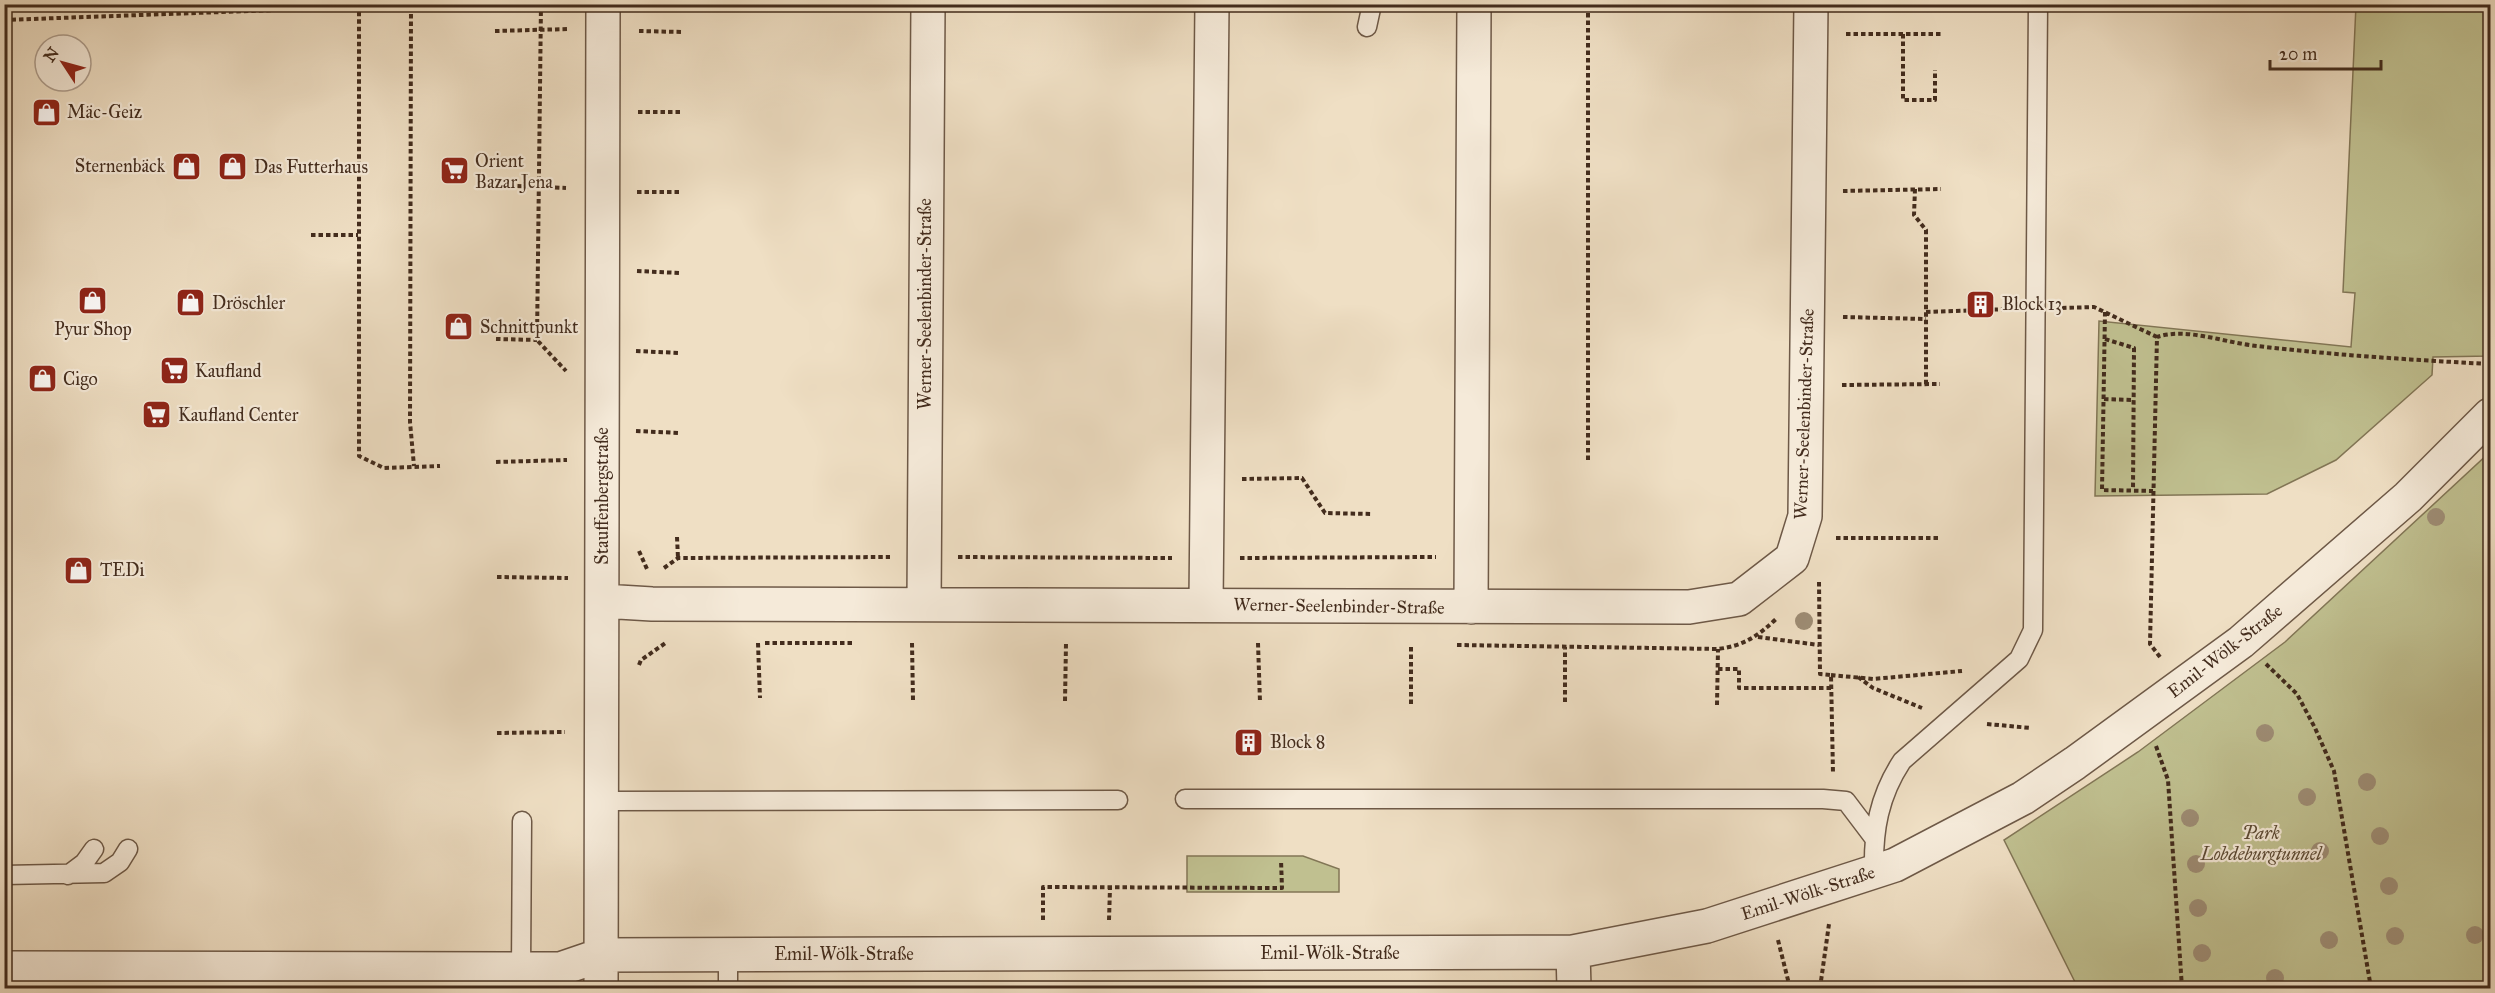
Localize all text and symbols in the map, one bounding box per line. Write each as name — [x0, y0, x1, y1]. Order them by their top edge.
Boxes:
north arrow — [33, 33, 93, 93]
scale bar — [2270, 33, 2381, 71]
text: N — [40, 43, 63, 66]
text: 20 m — [2279, 43, 2317, 65]
shop icon: Mäc-Geiz — [30, 96, 62, 128]
place label: Mäc-Geiz — [67, 101, 142, 123]
shop icon: Sternenbäck — [170, 150, 202, 182]
place label: Orient Bazar Jena — [475, 150, 553, 194]
shop icon: Das Futterhaus — [217, 151, 249, 183]
place label: Sternenbäck — [75, 155, 166, 177]
supermarket icon: Orient Bazar Jena — [438, 155, 470, 187]
place label: Das Futterhaus — [254, 156, 368, 178]
street label: Werner-Seelenbinder-Straße — [914, 198, 936, 410]
shop icon: Pyur Shop — [77, 284, 109, 316]
shop icon: Dröschler — [175, 287, 207, 319]
building icon: Block 13 — [1965, 288, 1997, 320]
place label: Dröschler — [212, 292, 286, 314]
place label: Block 13 — [2002, 293, 2062, 315]
street label: Werner-Seelenbinder-Straße — [1789, 308, 1819, 520]
shop icon: Schnittpunkt — [443, 311, 475, 343]
place label: Schnittpunkt — [480, 316, 579, 338]
place label: Pyur Shop — [54, 318, 132, 340]
supermarket icon: Kaufland — [158, 355, 190, 387]
place label: Kaufland — [195, 360, 262, 382]
shop icon: Cigo — [26, 363, 58, 395]
place label: Cigo — [63, 368, 98, 391]
supermarket icon: Kaufland Center — [141, 399, 173, 431]
place label: Kaufland Center — [178, 404, 299, 426]
street label: Stauffenbergstraße — [591, 427, 614, 565]
shop icon: TEDi — [63, 554, 95, 586]
place label: TEDi — [100, 559, 144, 581]
street label: Werner-Seelenbinder-Straße — [1233, 593, 1445, 619]
street label: Emil-Wölk-Straße — [2163, 599, 2287, 703]
building icon: Block 8 — [1233, 726, 1265, 758]
place label: Block 8 — [1270, 731, 1325, 753]
park label: Park Lobdeburgtunnel — [2200, 822, 2323, 865]
street label: Emil-Wölk-Straße — [1738, 861, 1878, 925]
street label: Emil-Wölk-Straße — [1260, 942, 1400, 964]
street label: Emil-Wölk-Straße — [774, 943, 914, 965]

